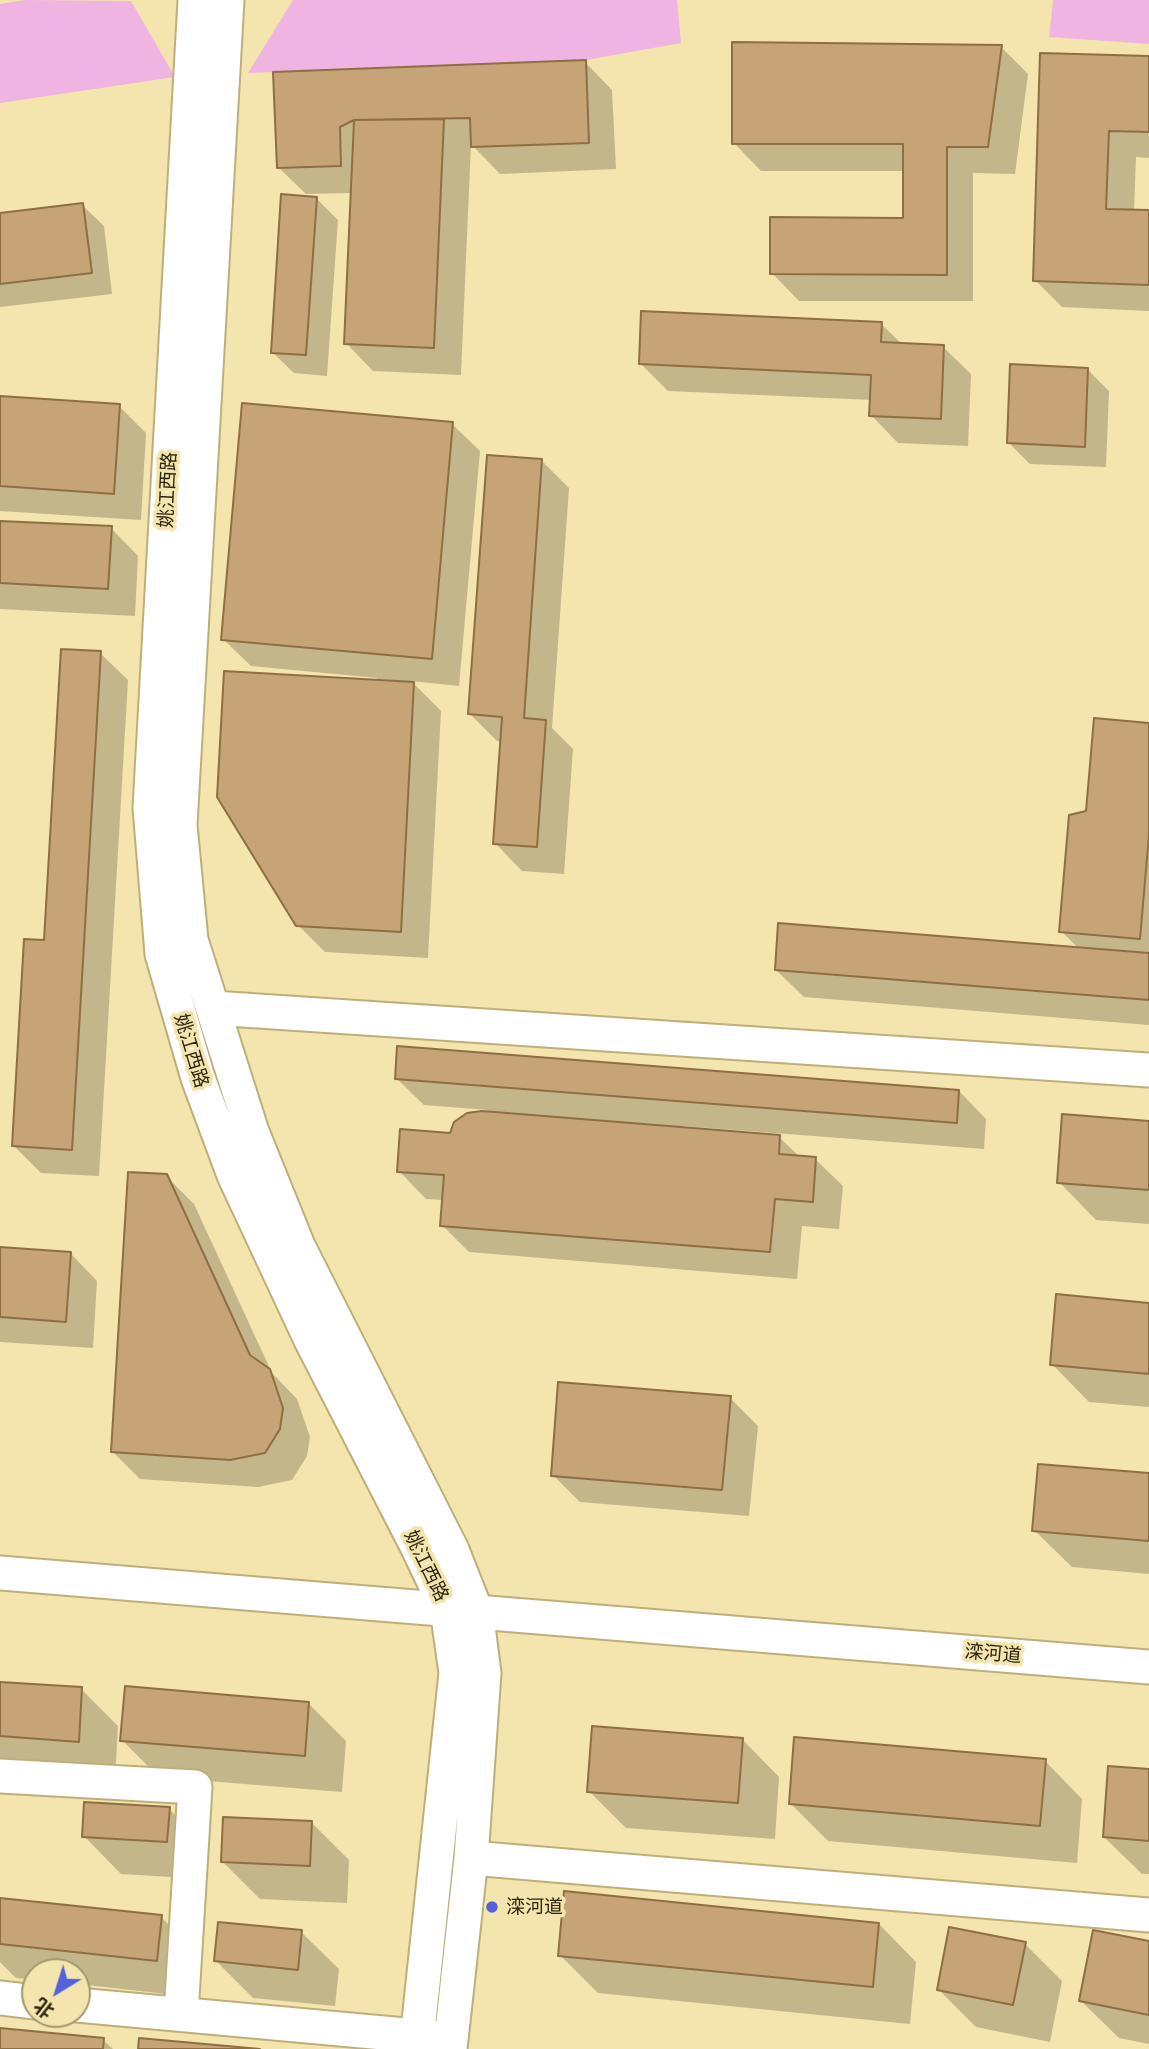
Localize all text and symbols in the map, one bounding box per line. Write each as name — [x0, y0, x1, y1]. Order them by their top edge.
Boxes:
street label: 姚江西路 — [155, 451, 181, 529]
street label: 姚江西路 — [169, 1011, 213, 1091]
street label: 姚江西路 — [399, 1527, 453, 1605]
street label: 滦河道 — [964, 1640, 1022, 1668]
place label: 滦河道 — [506, 1896, 563, 1918]
marker: 滦河道 — [484, 1899, 500, 1915]
north arrow — [21, 1958, 91, 2028]
text: 北 — [29, 1993, 59, 2023]

